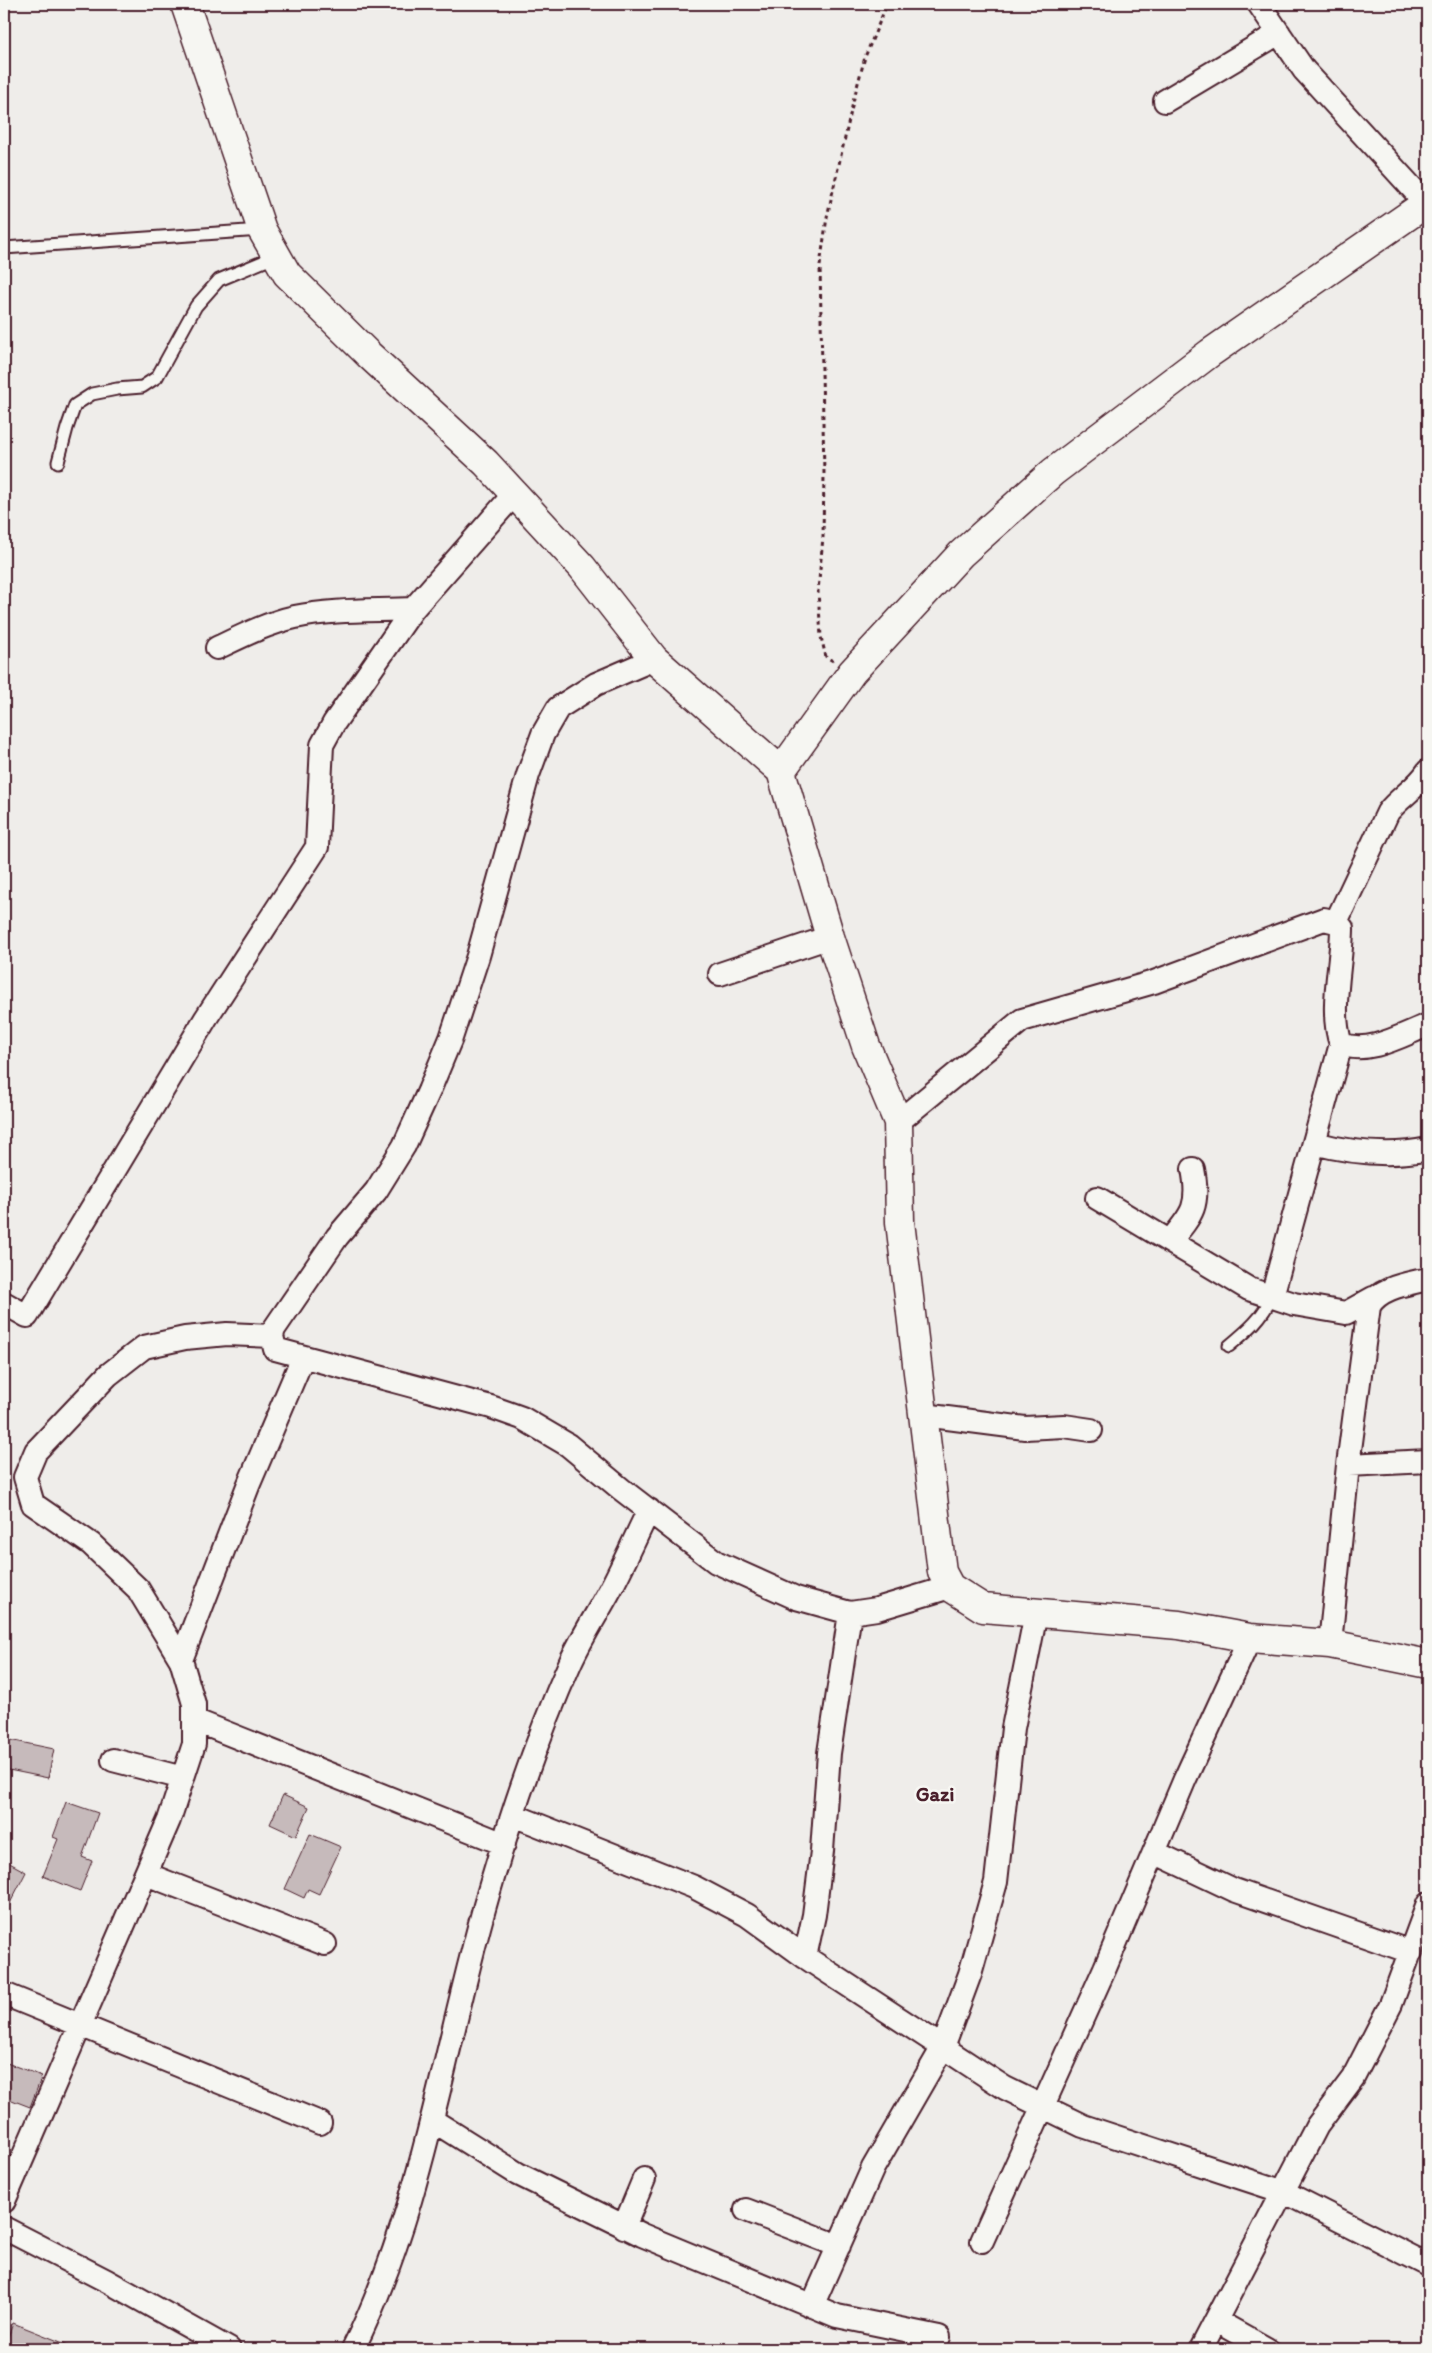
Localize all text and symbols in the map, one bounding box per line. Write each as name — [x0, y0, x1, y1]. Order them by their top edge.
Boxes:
district label: Gazi — [916, 1782, 954, 1806]

